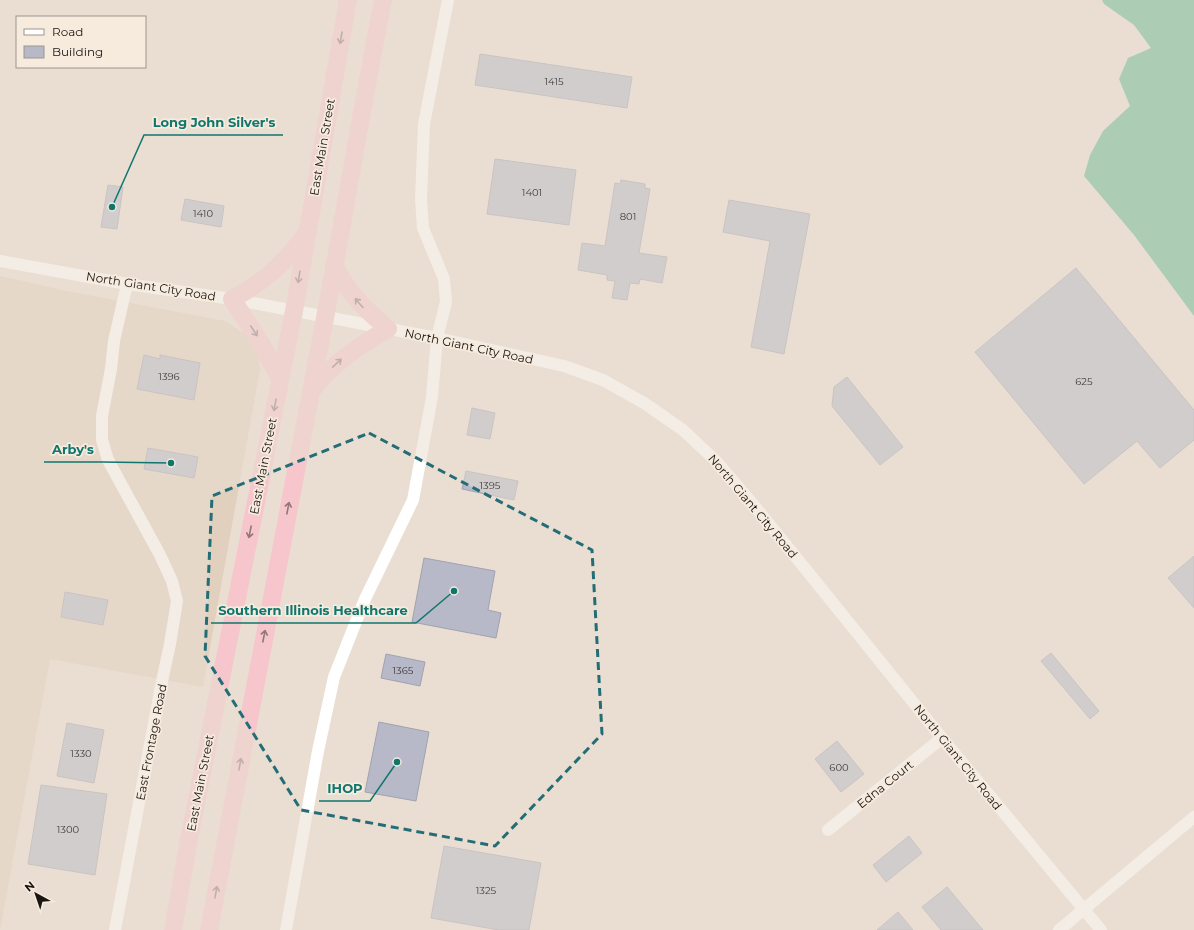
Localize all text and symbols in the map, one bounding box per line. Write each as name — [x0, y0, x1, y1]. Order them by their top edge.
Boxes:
legend — [16, 16, 146, 68]
text: Road — [52, 24, 83, 39]
one-way arrow — [337, 32, 345, 45]
text: Building — [52, 44, 103, 59]
house number: 1415 — [544, 75, 564, 88]
street label: East Main Street — [306, 97, 338, 197]
callout: Long John Silver's — [144, 110, 283, 135]
text: Long John Silver's — [153, 114, 275, 130]
house number: 1401 — [522, 186, 542, 199]
house number: 1410 — [193, 207, 213, 220]
house number: 801 — [620, 210, 636, 223]
street label: North Giant City Road — [85, 268, 217, 304]
one-way arrow — [295, 270, 303, 283]
one-way arrow — [354, 297, 363, 308]
street label: North Giant City Road — [403, 325, 535, 367]
one-way arrow — [250, 326, 258, 337]
one-way arrow — [332, 358, 342, 368]
house number: 1396 — [158, 370, 180, 383]
house number: 625 — [1075, 375, 1093, 388]
one-way arrow — [271, 398, 279, 411]
street label: East Main Street — [246, 416, 280, 516]
callout: Arby's — [44, 437, 102, 462]
text: Arby's — [51, 441, 94, 457]
street label: North Giant City Road — [705, 451, 801, 561]
house number: 1395 — [480, 479, 501, 492]
one-way arrow — [285, 502, 293, 515]
one-way arrow — [246, 525, 254, 538]
callout: Southern Illinois Healthcare — [211, 598, 416, 623]
text: Southern Illinois Healthcare — [218, 602, 408, 618]
one-way arrow — [260, 630, 268, 643]
house number: 1365 — [393, 664, 414, 677]
street label: East Frontage Road — [132, 682, 170, 802]
street label: North Giant City Road — [911, 701, 1005, 813]
street label: East Main Street — [183, 733, 217, 833]
house number: 1330 — [70, 747, 92, 760]
street label: Edna Court — [854, 757, 916, 811]
one-way arrow — [236, 758, 244, 771]
house number: 600 — [829, 761, 849, 774]
callout: IHOP — [319, 776, 370, 801]
text: IHOP — [327, 780, 363, 796]
house number: 1300 — [57, 823, 80, 836]
north arrow — [16, 874, 56, 914]
text: N — [22, 878, 37, 895]
house number: 1325 — [476, 884, 497, 897]
one-way arrow — [212, 886, 220, 899]

